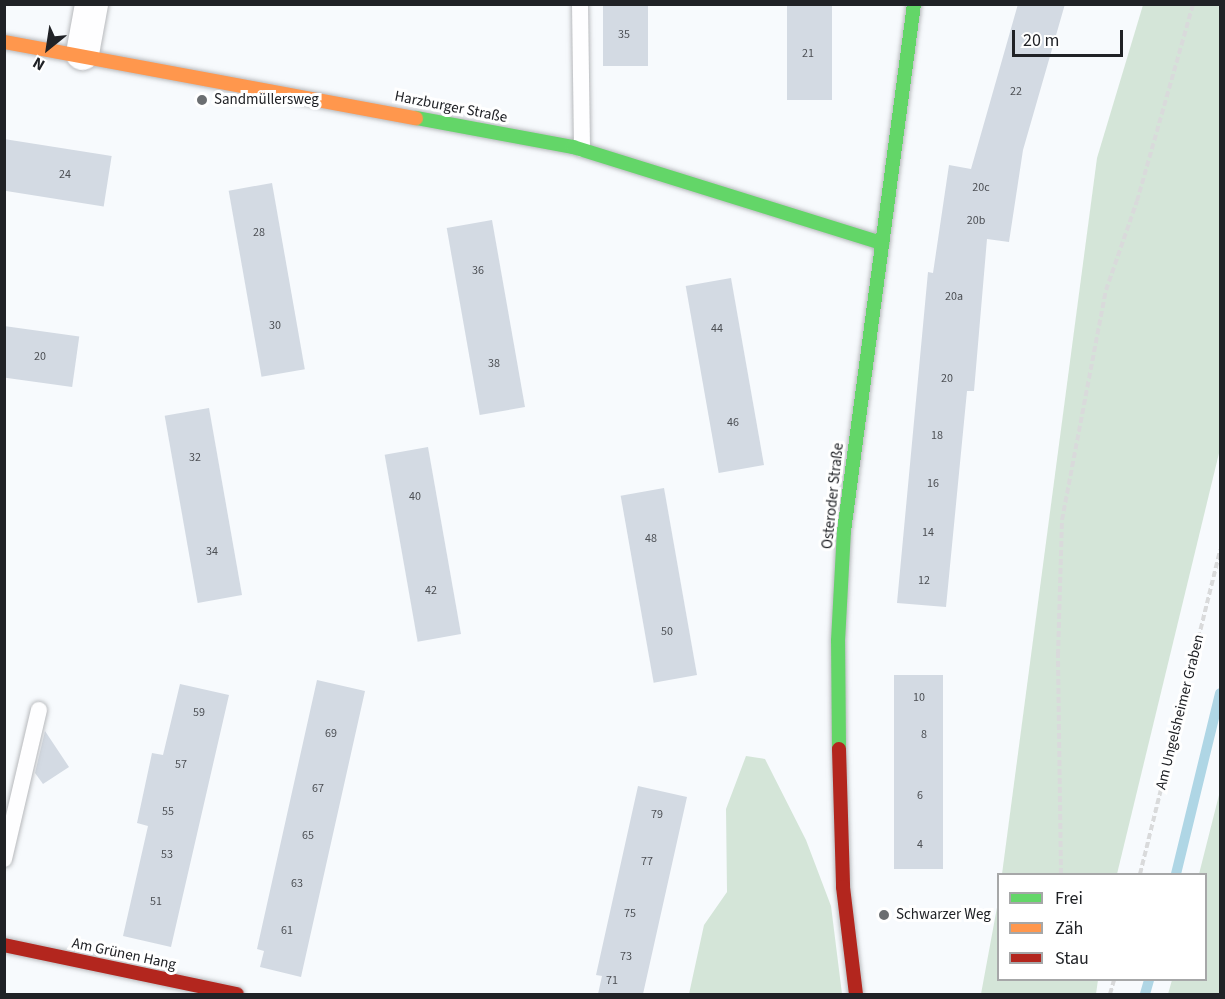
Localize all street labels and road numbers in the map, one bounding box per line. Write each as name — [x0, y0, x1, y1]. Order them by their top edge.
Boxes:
street label: Harzburger Straße — [393, 87, 509, 127]
street label: Osteroder Straße — [818, 442, 848, 550]
street label: Am Ungelsheimer Graben — [1152, 633, 1208, 791]
street label: Am Grünen Hang — [70, 934, 178, 974]

